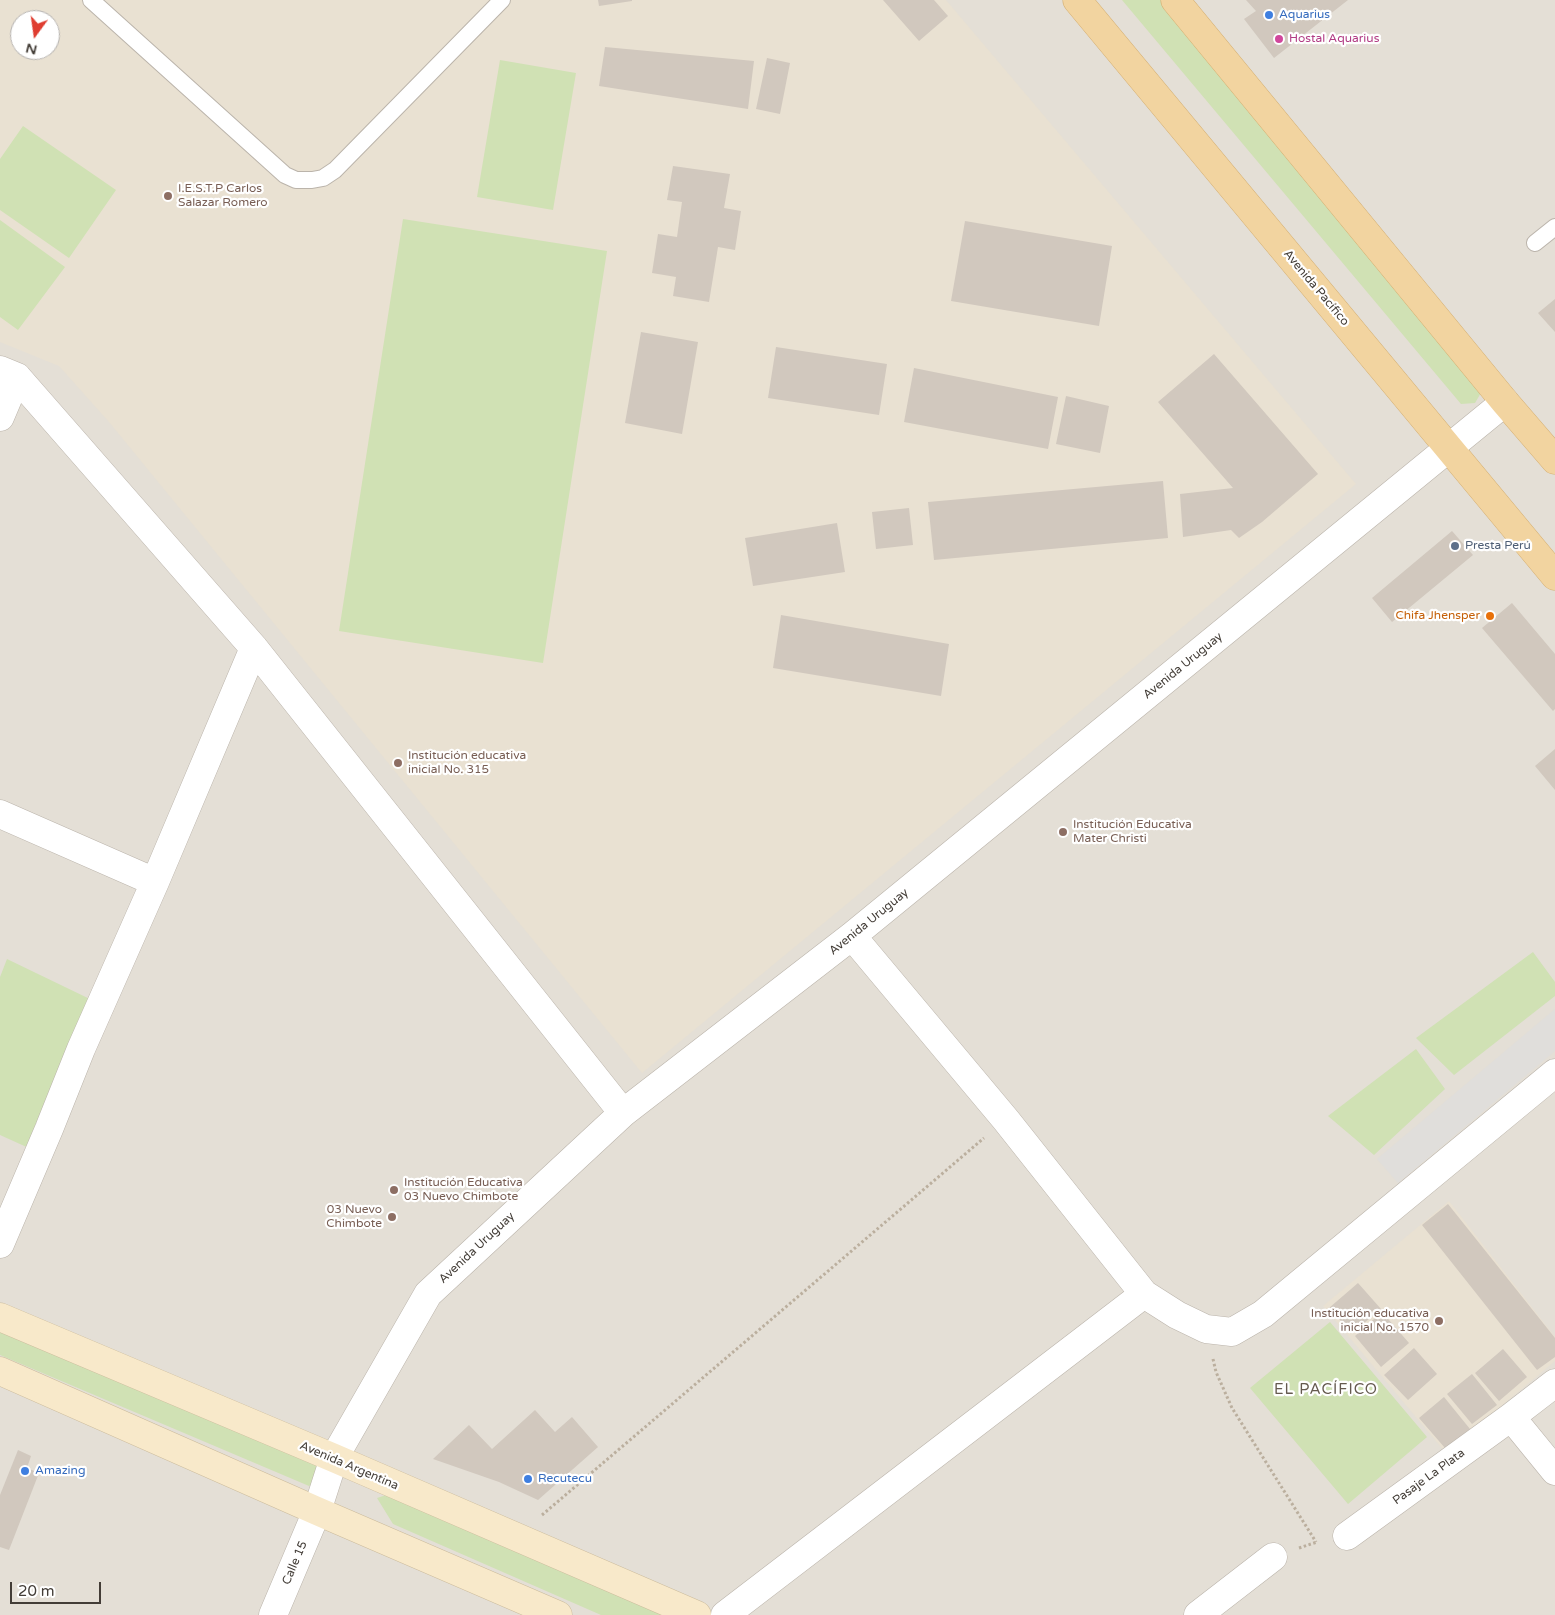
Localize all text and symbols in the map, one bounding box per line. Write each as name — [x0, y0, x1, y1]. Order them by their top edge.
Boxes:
place label: Aquarius — [1279, 8, 1330, 22]
marker: Aquarius — [1263, 9, 1275, 21]
north arrow — [10, 10, 60, 60]
place label: Hostal Aquarius — [1289, 32, 1379, 46]
marker: Hostal Aquarius — [1273, 33, 1285, 45]
text: N — [24, 39, 39, 59]
place label: I.E.S.T.P Carlos Salazar Romero — [178, 182, 268, 210]
marker: I.E.S.T.P Carlos Salazar Romero — [162, 190, 174, 202]
street label: Avenida Pacífico — [1280, 247, 1352, 329]
place label: Presta Perú — [1465, 539, 1531, 553]
marker: Presta Perú — [1449, 540, 1461, 552]
place label: Chifa Jhensper — [1395, 609, 1480, 623]
marker: Chifa Jhensper — [1484, 610, 1496, 622]
street label: Avenida Uruguay — [1140, 630, 1226, 702]
place label: Institución educativa inicial No. 315 — [408, 749, 526, 777]
marker: Institución educativa inicial No. 315 — [392, 757, 404, 769]
place label: Institución Educativa Mater Christi — [1073, 818, 1192, 846]
marker: Institución Educativa Mater Christi — [1057, 826, 1069, 838]
street label: Avenida Uruguay — [826, 886, 912, 958]
place label: Institución Educativa 03 Nuevo Chimbote — [404, 1176, 523, 1204]
marker: Institución Educativa 03 Nuevo Chimbote — [388, 1184, 400, 1196]
place label: 03 Nuevo Chimbote — [326, 1203, 382, 1231]
street label: Avenida Uruguay — [436, 1209, 518, 1287]
marker: 03 Nuevo Chimbote — [386, 1211, 398, 1223]
place label: Institución educativa inicial No. 1570 — [1311, 1307, 1429, 1335]
marker: Institución educativa inicial No. 1570 — [1433, 1315, 1445, 1327]
district label: EL PACÍFICO — [1273, 1381, 1379, 1399]
street label: Avenida Argentina — [298, 1439, 400, 1493]
street label: Pasaje La Plata — [1390, 1446, 1468, 1508]
place label: Amazing — [35, 1464, 85, 1478]
marker: Amazing — [19, 1465, 31, 1477]
place label: Recutecu — [538, 1472, 592, 1486]
marker: Recutecu — [522, 1473, 534, 1485]
street label: Calle 15 — [279, 1539, 311, 1587]
scale bar — [12, 1572, 104, 1604]
text: 20 m — [18, 1582, 55, 1600]

